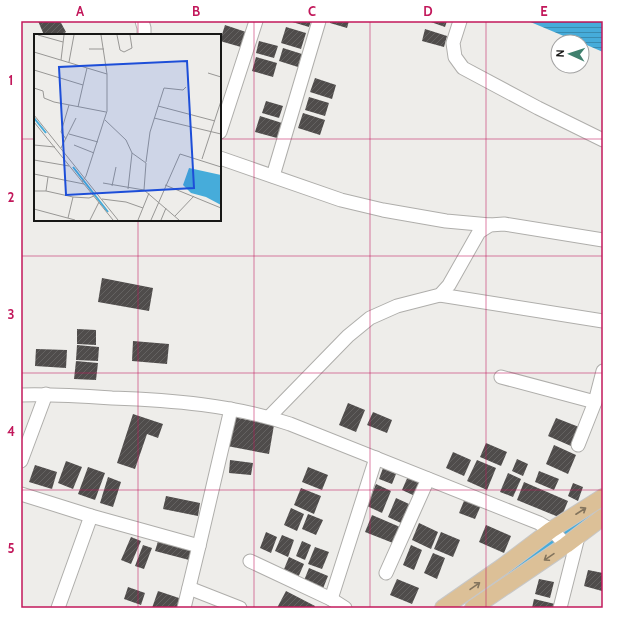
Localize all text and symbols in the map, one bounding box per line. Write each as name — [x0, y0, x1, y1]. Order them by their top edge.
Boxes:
text: A — [76, 3, 85, 19]
text: B — [192, 3, 200, 19]
text: C — [308, 3, 316, 19]
text: D — [423, 3, 433, 19]
text: E — [540, 3, 548, 19]
inset map — [34, 34, 221, 221]
north arrow — [550, 34, 590, 74]
text: N — [553, 49, 567, 58]
text: 1 — [9, 72, 13, 88]
text: 2 — [8, 189, 15, 205]
text: 3 — [7, 306, 15, 322]
text: 4 — [7, 423, 15, 439]
one-way arrow — [575, 506, 587, 514]
text: 5 — [8, 540, 15, 556]
one-way arrow — [544, 553, 555, 561]
one-way arrow — [469, 582, 480, 590]

